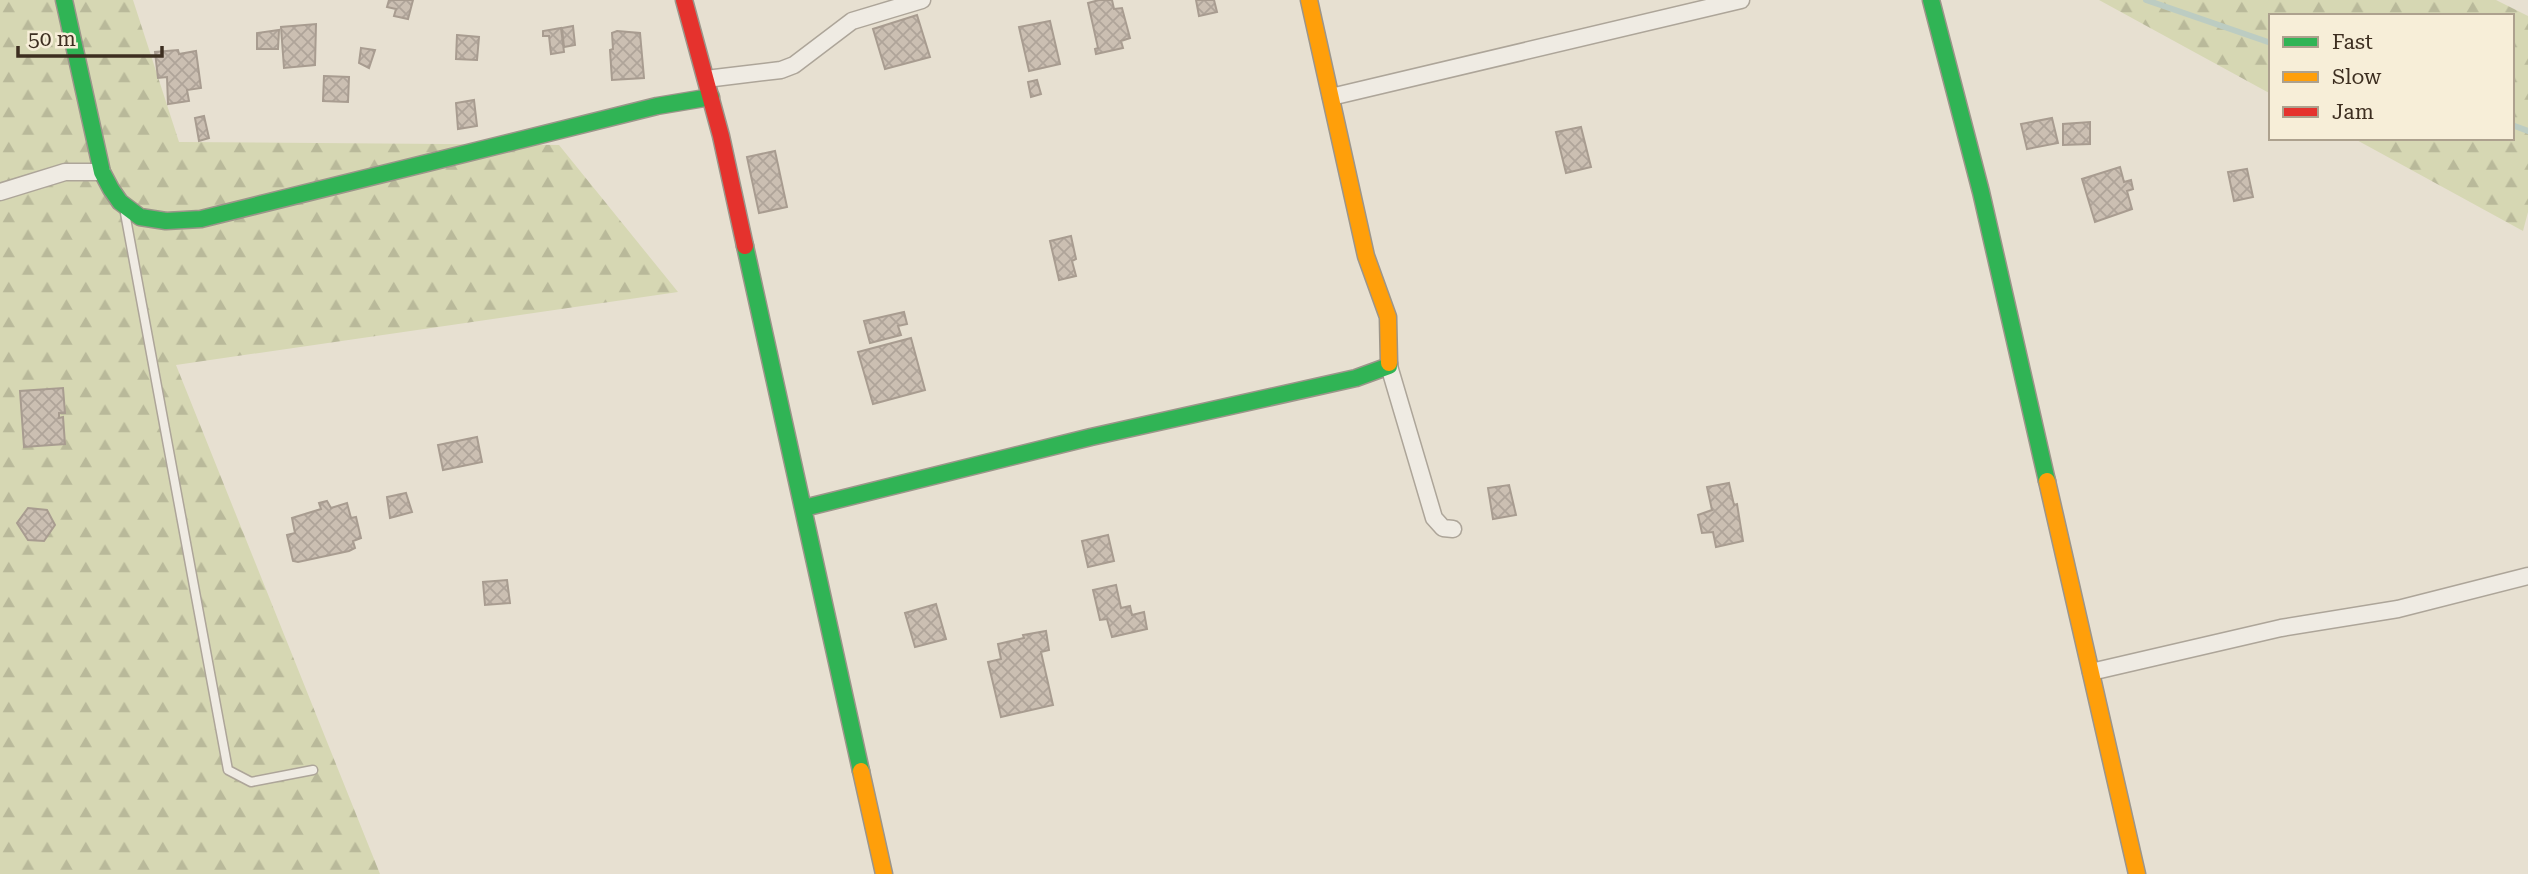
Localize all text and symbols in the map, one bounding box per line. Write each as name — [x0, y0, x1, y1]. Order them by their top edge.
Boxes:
scale bar — [18, 14, 161, 58]
legend — [2269, 14, 2514, 140]
text: 50 m — [28, 27, 76, 51]
text: Fast — [2332, 30, 2373, 54]
text: Slow — [2332, 65, 2382, 89]
text: Jam — [2332, 100, 2374, 124]

